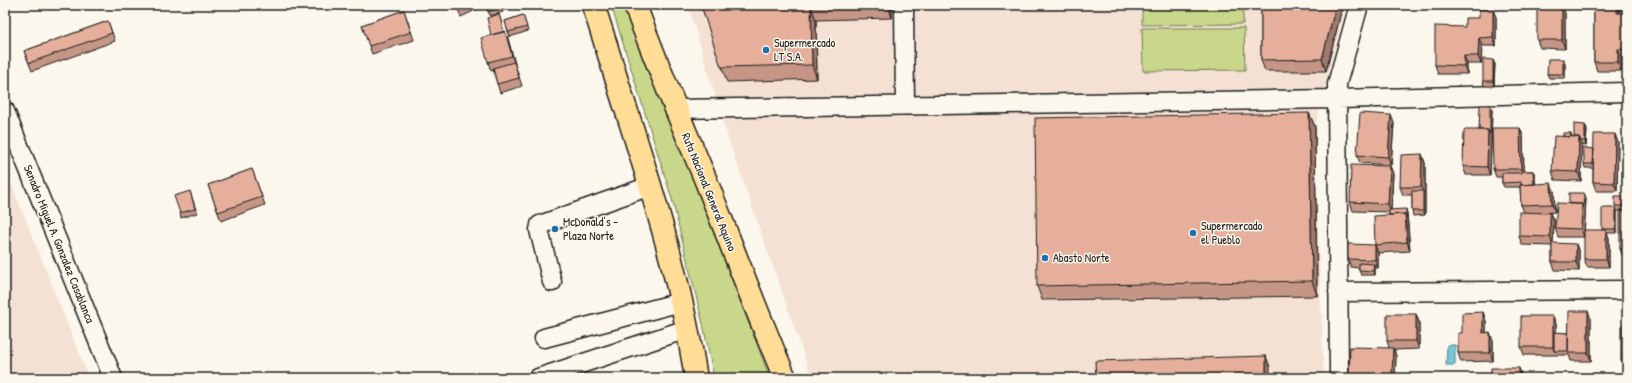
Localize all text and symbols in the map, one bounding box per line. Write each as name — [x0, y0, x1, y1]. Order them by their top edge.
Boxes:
place label: Supermercado LT S.A. — [774, 34, 835, 65]
marker: Supermercado LT S.A. — [761, 45, 771, 55]
street label: Ruta Nacional General Aquino — [678, 130, 741, 254]
street label: Senadro Miguel A. Gonzalez Casablanca — [20, 162, 99, 326]
place label: McDonald’s - Plaza Norte — [563, 213, 618, 244]
place label: Supermercado el Pueblo — [1201, 217, 1262, 248]
marker: McDonald’s - Plaza Norte — [550, 224, 560, 234]
marker: Supermercado el Pueblo — [1188, 228, 1198, 238]
place label: Abasto Norte — [1053, 249, 1110, 266]
marker: Abasto Norte — [1040, 253, 1050, 263]

